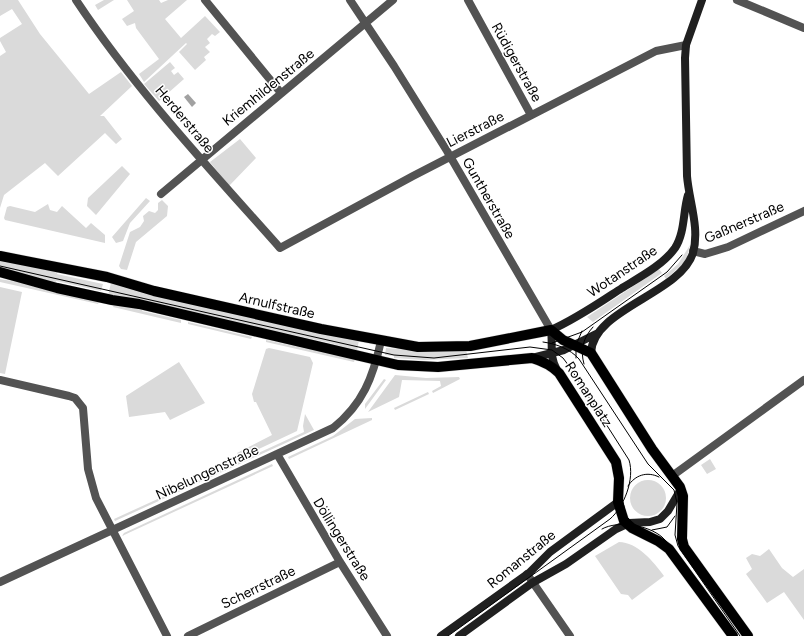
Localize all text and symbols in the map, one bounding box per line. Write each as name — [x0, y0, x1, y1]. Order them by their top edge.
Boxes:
street label: Rüdigerstraße — [488, 20, 545, 105]
street label: Kriemhildenstraße — [219, 45, 318, 130]
street label: Herderstraße — [152, 82, 218, 157]
street label: Lierstraße — [444, 108, 507, 151]
street label: Guntherstraße — [458, 155, 519, 242]
street label: Gaßnerstraße — [702, 198, 787, 247]
street label: Wotanstraße — [584, 242, 661, 301]
street label: Arnulfstraße — [237, 289, 317, 323]
street label: Romanplatz — [561, 358, 616, 430]
street label: Nibelungenstraße — [153, 441, 262, 504]
street label: Döllingerstraße — [309, 495, 374, 584]
street label: Romanstraße — [484, 526, 559, 592]
street label: Scherrstraße — [218, 562, 298, 613]

